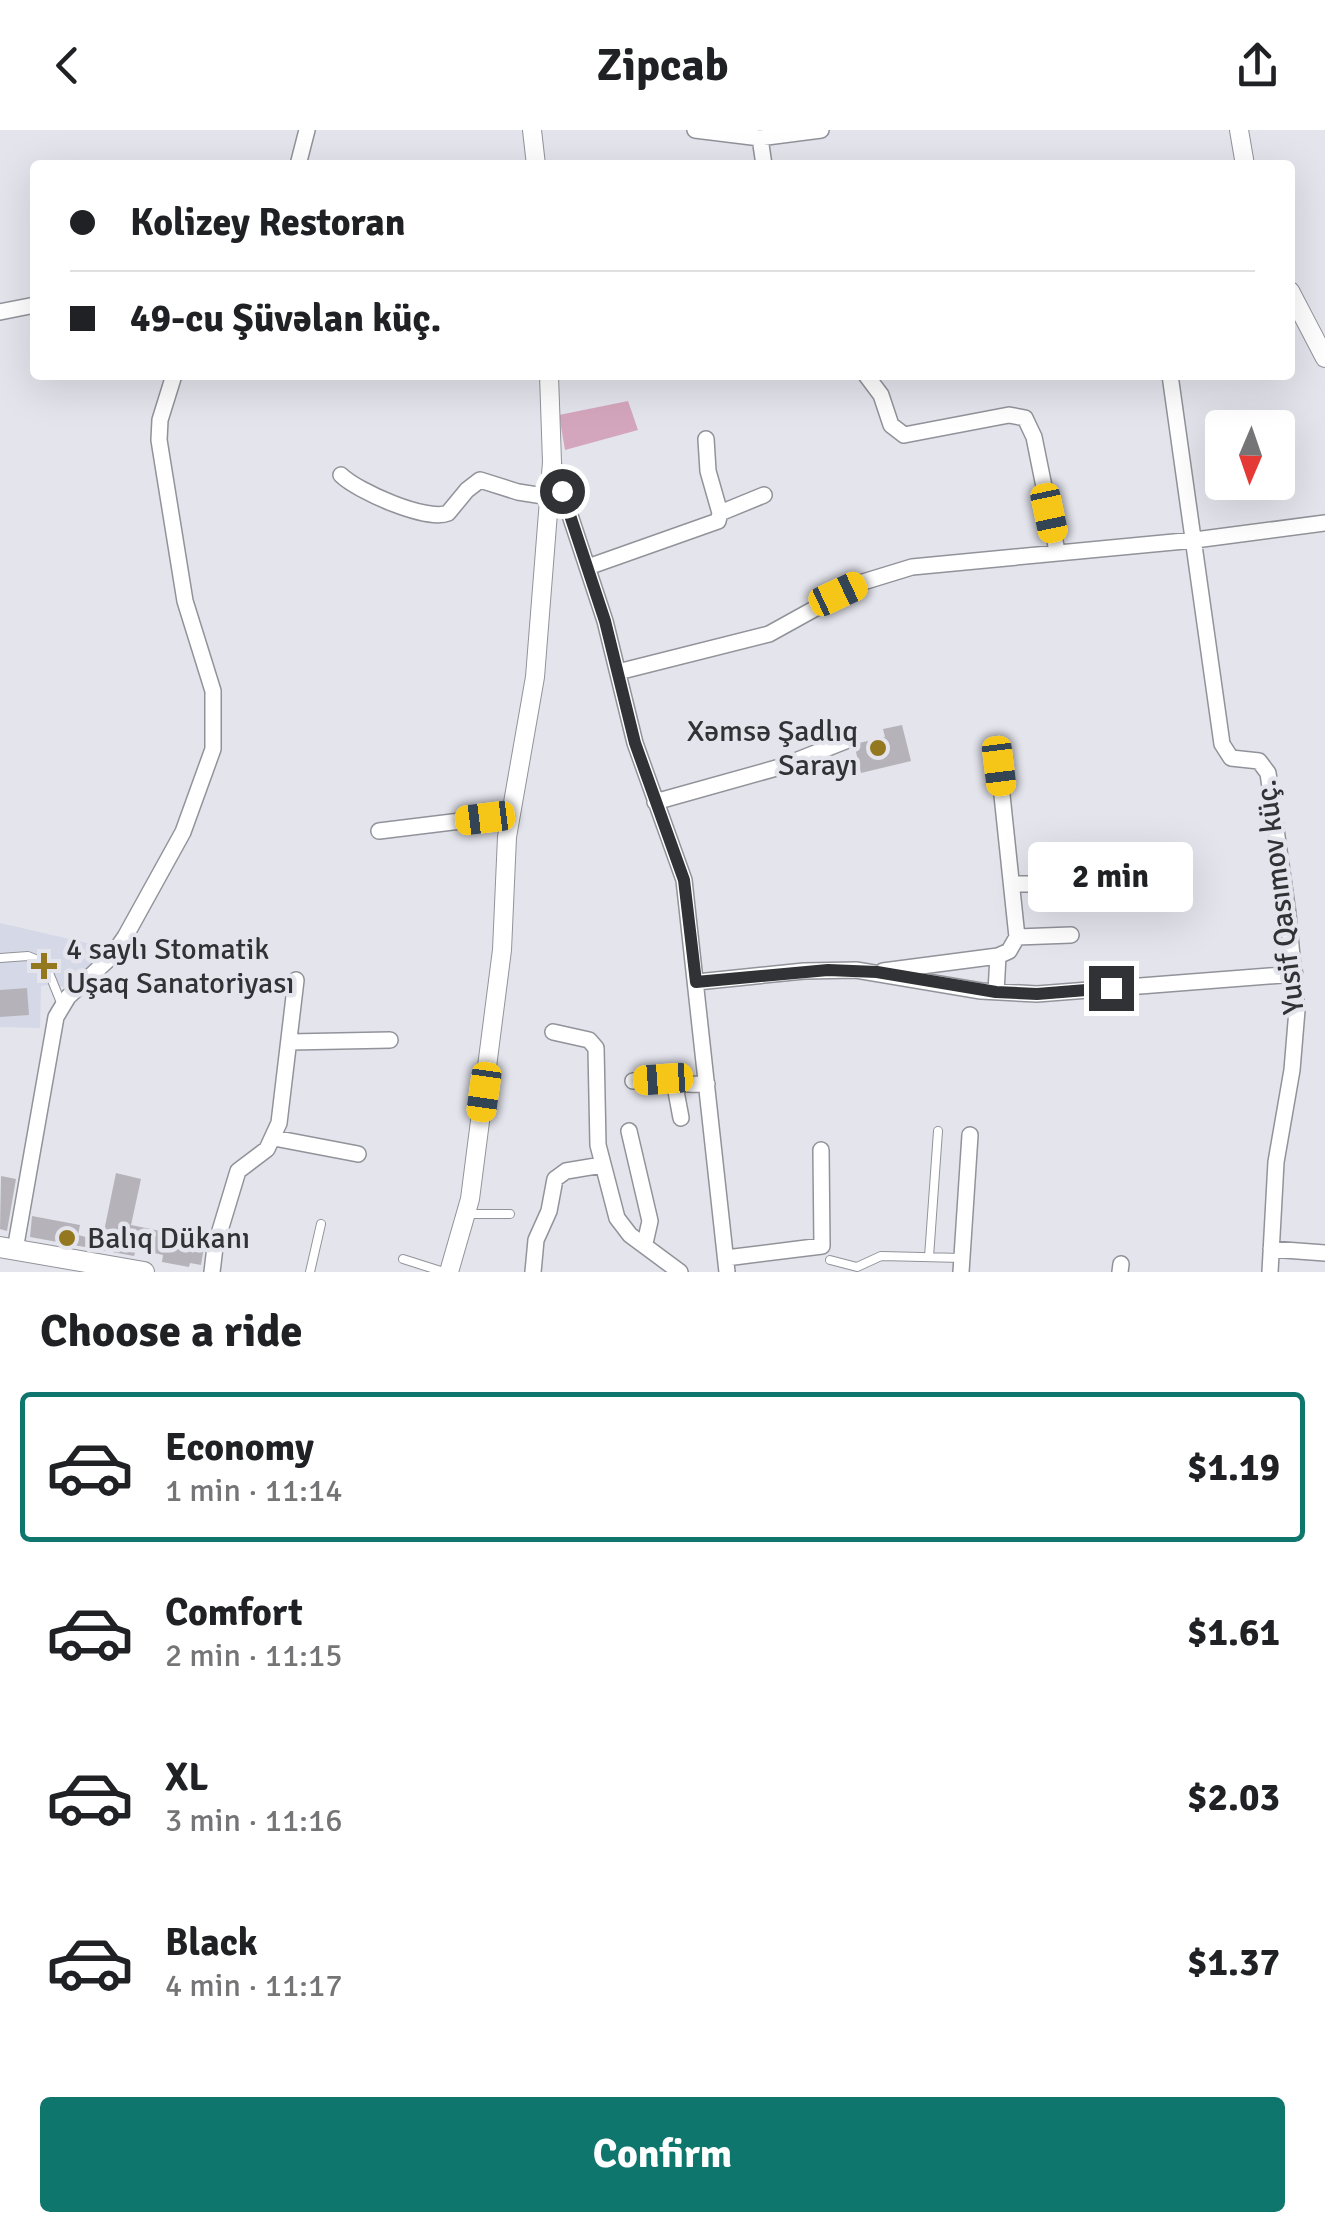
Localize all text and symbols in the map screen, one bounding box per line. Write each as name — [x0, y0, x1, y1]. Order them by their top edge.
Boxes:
icon: back — [40, 38, 95, 93]
text: Zipcab — [596, 38, 729, 93]
icon: share — [1230, 38, 1285, 93]
text: Kolizey Restoran — [130, 199, 406, 246]
text: 49-cu Şüvəlan küç. — [130, 295, 441, 342]
north arrow — [1205, 410, 1295, 500]
map controls — [1205, 410, 1295, 500]
route start — [540, 469, 585, 514]
car — [1028, 481, 1070, 545]
car — [804, 568, 872, 620]
place label: Xəmsə Şadlıq Sarayı — [687, 713, 858, 784]
car — [980, 734, 1018, 798]
marker: Xəmsə Şadlıq Sarayı — [867, 737, 889, 759]
street label: Yusif Qasımov küç. — [1247, 778, 1313, 1016]
car — [453, 799, 517, 837]
callout: 2 min — [1028, 843, 1194, 913]
text: 2 min — [1072, 857, 1149, 896]
place label: 4 saylı Stomatik Uşaq Sanatoriyası — [66, 931, 295, 1002]
marker: 4 saylı Stomatik Uşaq Sanatoriyası — [31, 953, 57, 979]
route end — [1089, 966, 1134, 1011]
car — [465, 1060, 503, 1124]
car — [632, 1062, 694, 1096]
place label: Balıq Dükanı — [87, 1220, 250, 1257]
marker: Balıq Dükanı — [56, 1227, 78, 1249]
text: Choose a ride — [40, 1304, 303, 1359]
icon: car — [45, 1422, 135, 1512]
text: Economy — [165, 1424, 314, 1471]
text: $1.19 — [1187, 1444, 1280, 1491]
text: 1 min · 11:14 — [165, 1471, 343, 1510]
icon: car — [45, 1587, 135, 1677]
text: Comfort — [165, 1589, 303, 1636]
text: $1.61 — [1187, 1609, 1280, 1656]
text: 2 min · 11:15 — [165, 1636, 343, 1675]
icon: car — [45, 1752, 135, 1842]
text: XL — [165, 1754, 208, 1801]
text: $2.03 — [1187, 1774, 1280, 1821]
text: 3 min · 11:16 — [165, 1801, 343, 1840]
icon: car — [45, 1917, 135, 2007]
text: Black — [165, 1919, 258, 1966]
text: $1.37 — [1187, 1939, 1280, 1986]
text: 4 min · 11:17 — [165, 1966, 343, 2005]
button: Confirm — [40, 2097, 1285, 2212]

